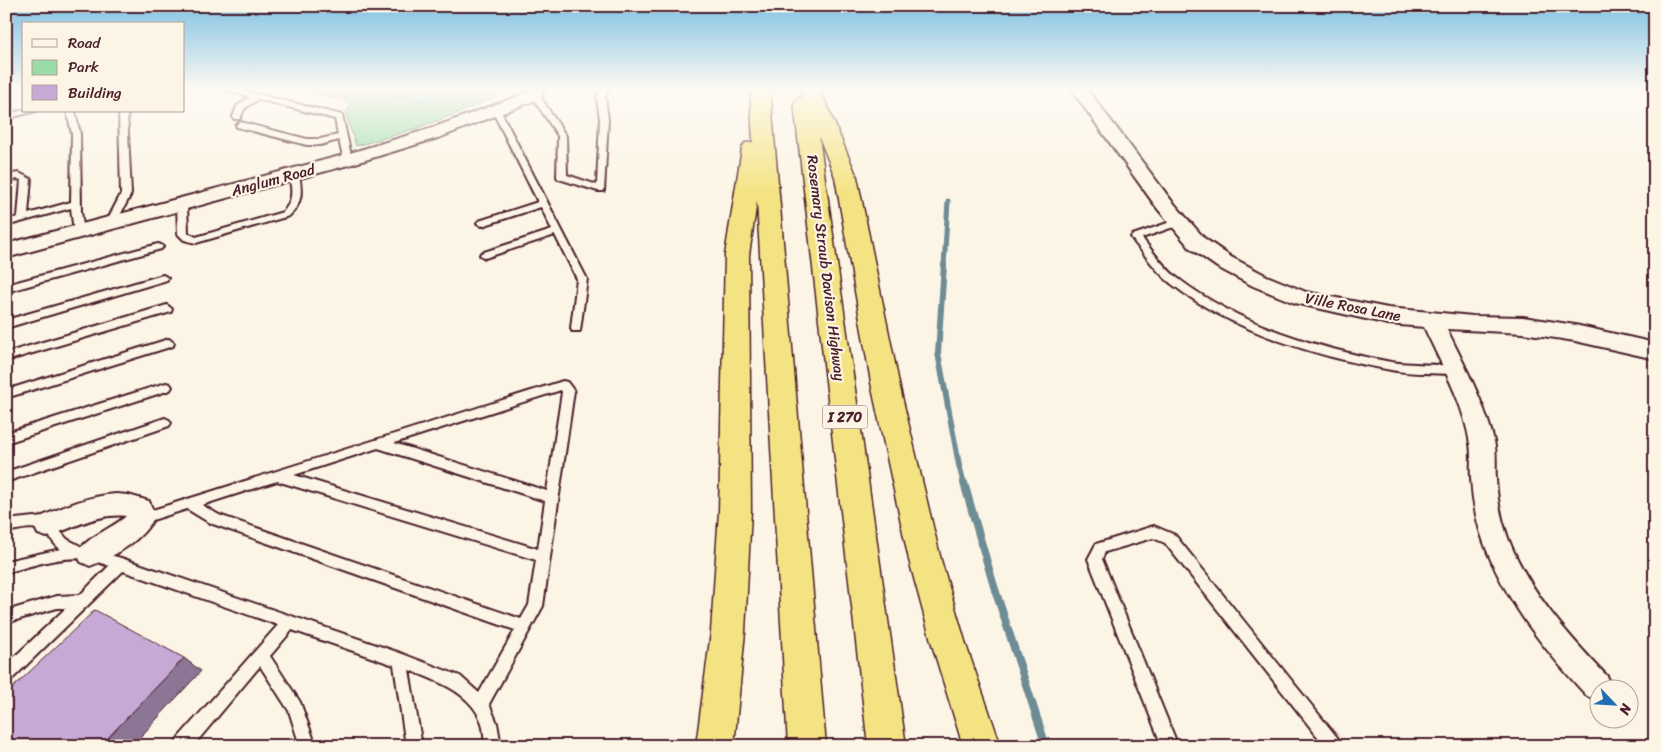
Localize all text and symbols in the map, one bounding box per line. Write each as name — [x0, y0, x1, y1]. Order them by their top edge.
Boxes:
legend — [22, 22, 185, 112]
text: Road — [68, 30, 101, 56]
text: Park — [68, 54, 99, 80]
text: Building — [68, 80, 122, 106]
street label: Rosemary Straub Davison Highway — [799, 154, 853, 383]
street label: Anglum Road — [227, 156, 319, 204]
street label: Ville Rosa Lane — [1303, 285, 1403, 329]
road number: I 270 — [822, 406, 868, 428]
north arrow — [1588, 680, 1638, 730]
text: N — [1612, 699, 1639, 719]

